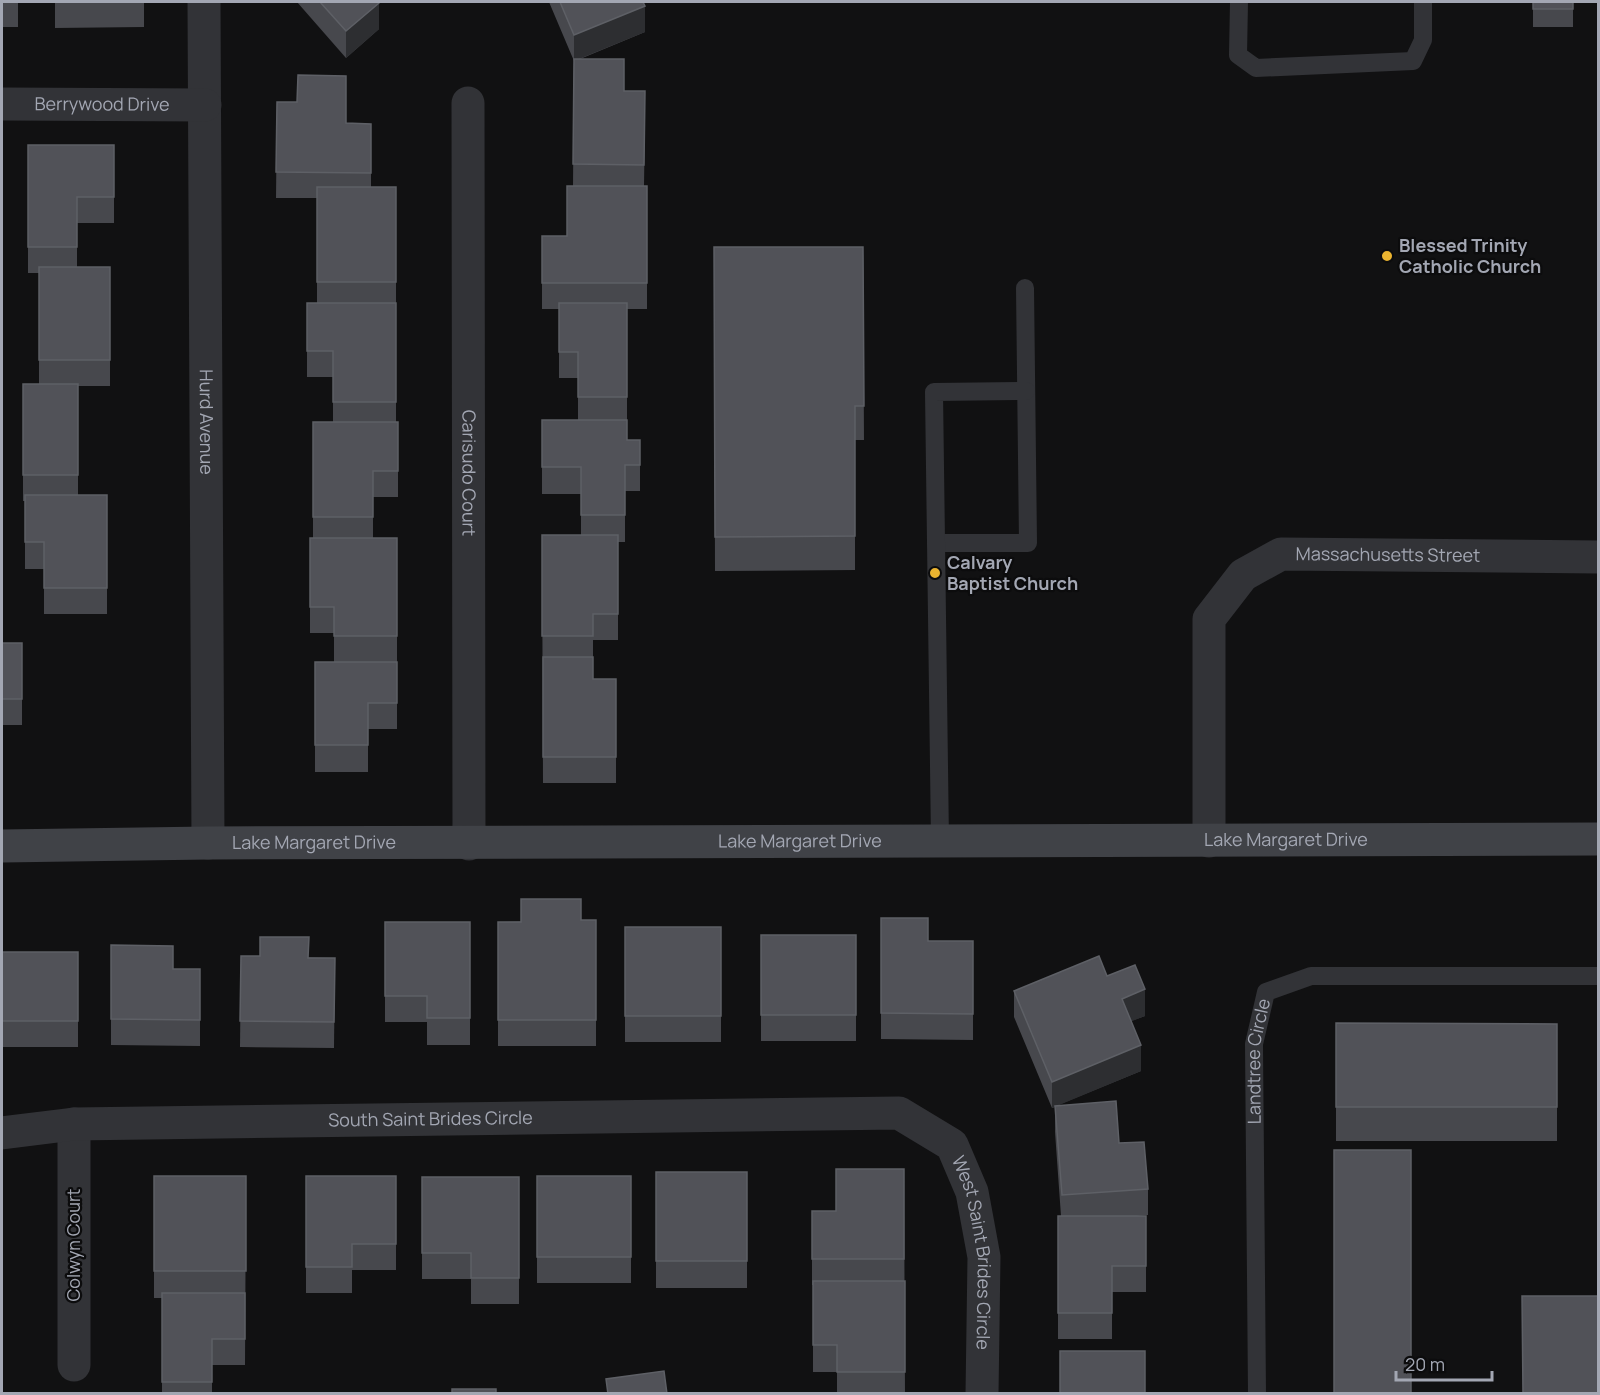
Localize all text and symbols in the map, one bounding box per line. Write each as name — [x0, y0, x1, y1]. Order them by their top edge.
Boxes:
street label: Berrywood Drive — [34, 91, 170, 116]
place label: Blessed Trinity Catholic Church — [1399, 233, 1541, 278]
marker: Blessed Trinity Catholic Church — [1380, 249, 1394, 263]
street label: Hurd Avenue — [195, 369, 219, 475]
street label: Carisudo Court — [457, 410, 482, 536]
street label: Massachusetts Street — [1295, 541, 1480, 567]
place label: Calvary Baptist Church — [947, 550, 1078, 595]
marker: Calvary Baptist Church — [928, 566, 942, 580]
street label: Lake Margaret Drive — [1204, 827, 1368, 851]
street label: Lake Margaret Drive — [718, 828, 882, 853]
street label: Lake Margaret Drive — [232, 829, 396, 854]
street label: Landtree Circle — [1241, 996, 1275, 1124]
street label: South Saint Brides Circle — [328, 1105, 533, 1132]
street label: West Saint Brides Circle — [947, 1152, 997, 1350]
street label: Colwyn Court — [61, 1188, 85, 1302]
scale bar — [1396, 1344, 1492, 1382]
text: 20 m — [1405, 1352, 1445, 1376]

